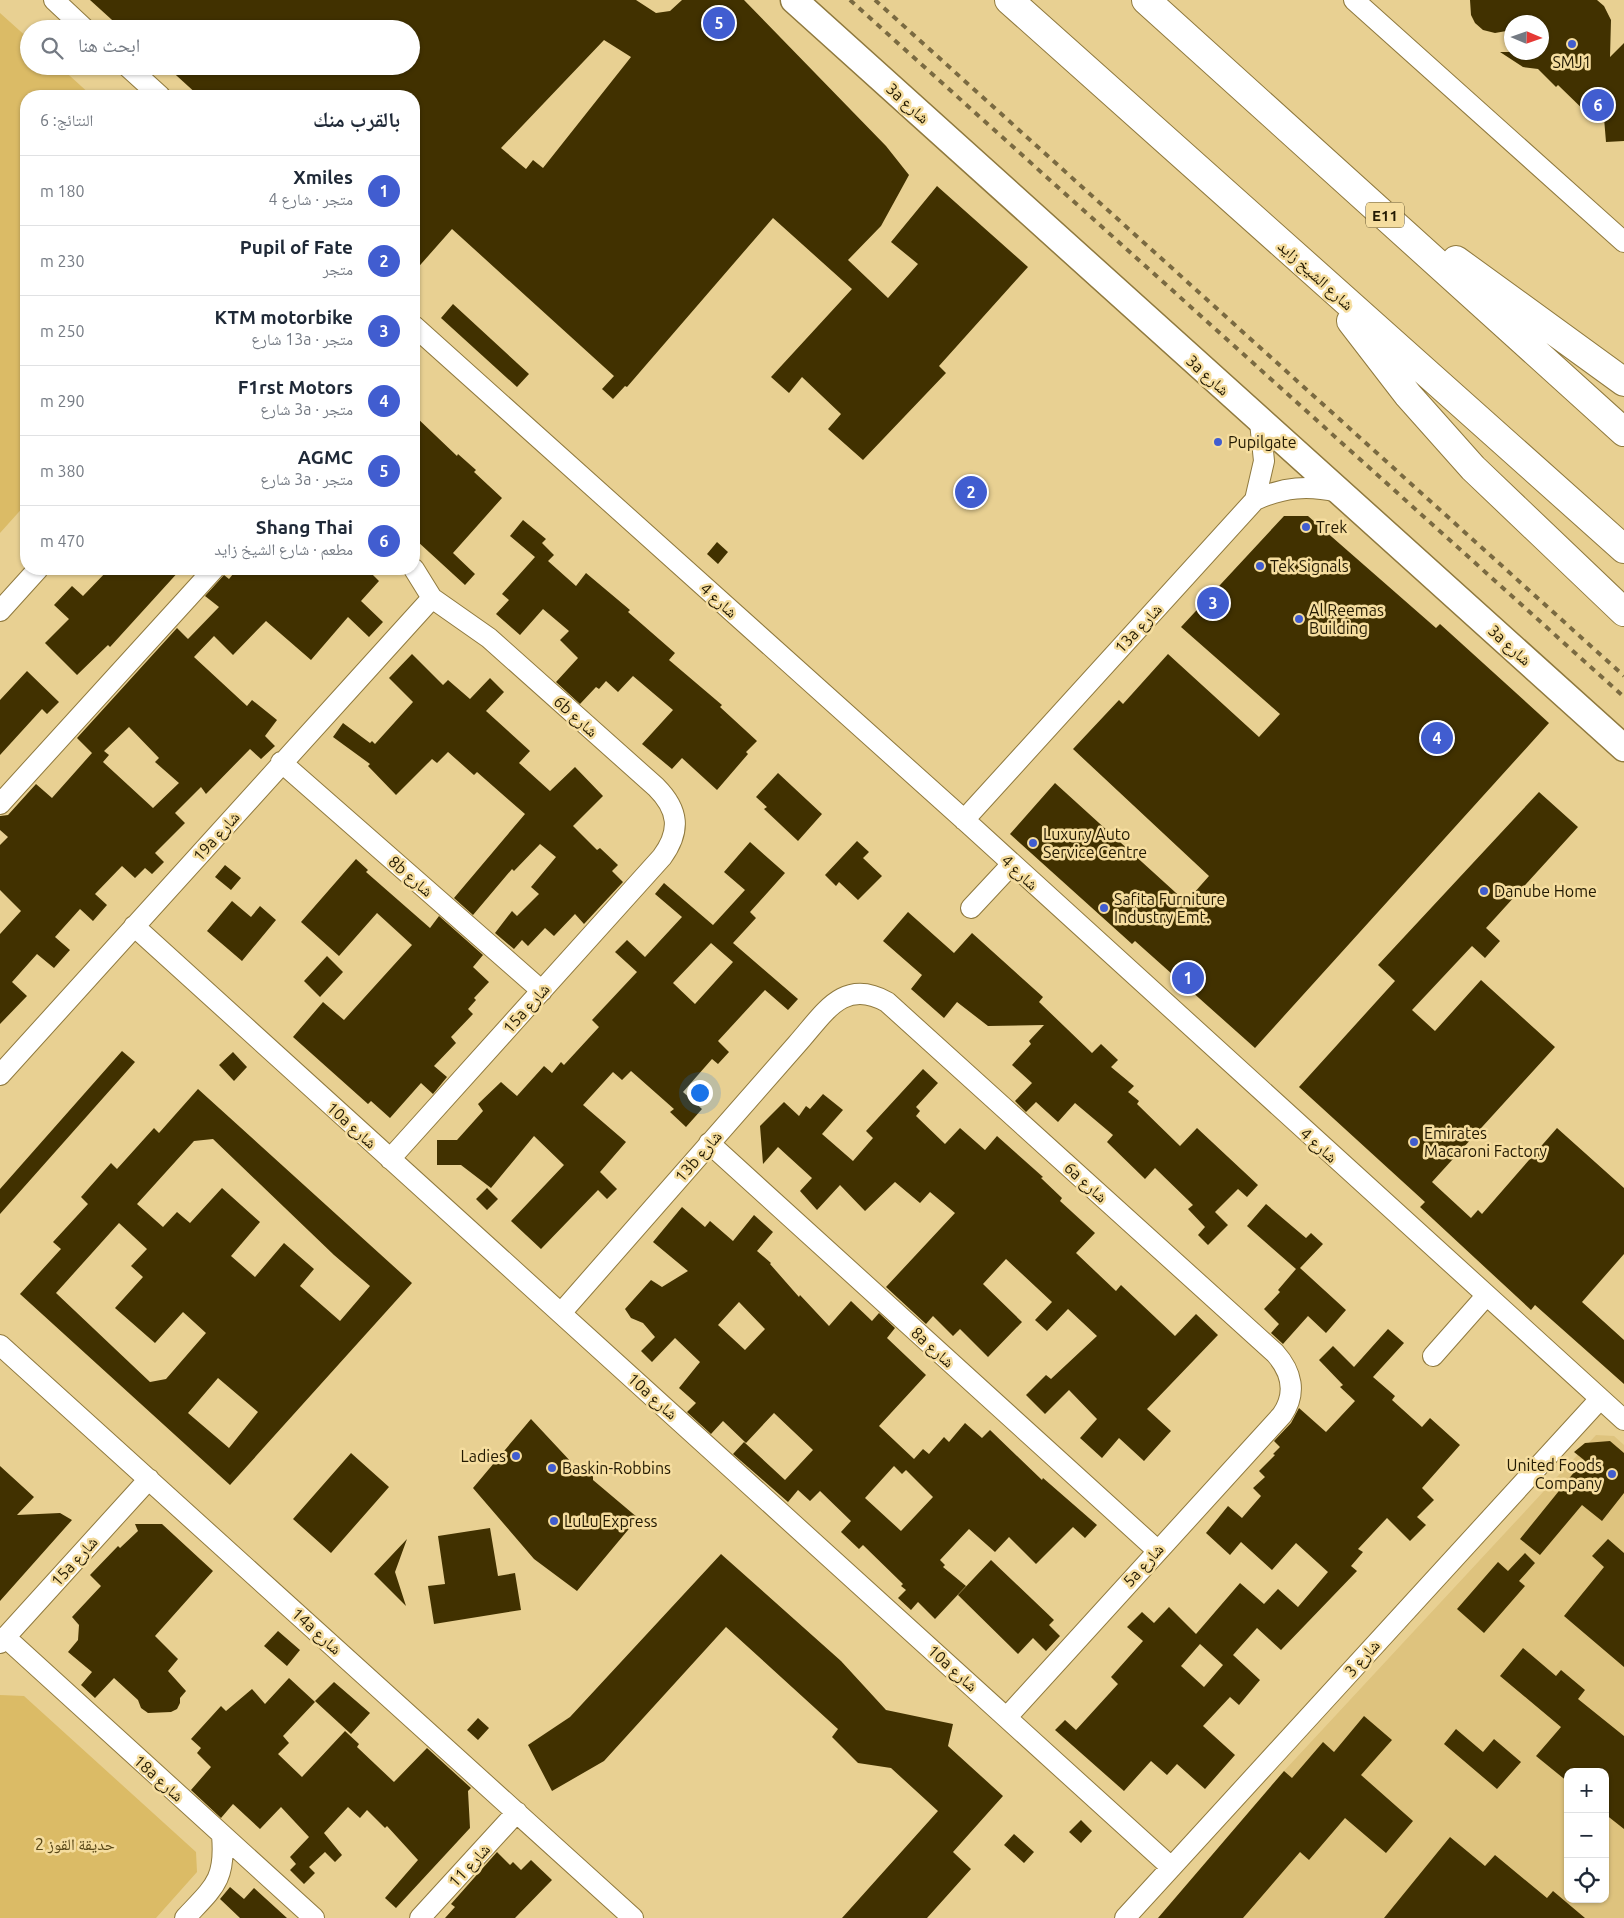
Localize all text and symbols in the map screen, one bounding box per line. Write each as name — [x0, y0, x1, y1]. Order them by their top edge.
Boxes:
pin: 5 — [703, 4, 735, 42]
north arrow — [1504, 15, 1549, 60]
search box — [20, 20, 420, 75]
icon: search — [38, 34, 66, 62]
text: ابحث هنا — [78, 34, 140, 56]
marker: SMJ1 — [1566, 38, 1578, 50]
place label: SMJ1 — [1552, 53, 1592, 71]
street label: 3a شارع — [882, 79, 933, 128]
pin: 6 — [1582, 86, 1614, 124]
text: بالقرب منك — [313, 107, 400, 131]
text: النتائج: 6 — [40, 111, 93, 129]
text: Xmiles — [293, 166, 353, 188]
text: 180 m — [40, 182, 85, 200]
text: 1 — [379, 182, 389, 200]
text: متجر · شارع 4 — [268, 190, 353, 208]
road number: E11 — [1366, 202, 1404, 228]
text: Pupil of Fate — [240, 236, 353, 258]
street label: شارع الشيخ زايد — [1273, 237, 1357, 315]
text: 230 m — [40, 252, 85, 270]
text: 2 — [379, 252, 389, 270]
text: متجر — [323, 260, 353, 278]
text: KTM motorbike — [215, 306, 353, 328]
text: 250 m — [40, 322, 85, 340]
text: 3 — [379, 322, 389, 340]
text: متجر · 13a شارع — [251, 330, 353, 348]
street label: 3a شارع — [1182, 351, 1233, 400]
text: F1rst Motors — [238, 376, 353, 398]
text: 290 m — [40, 392, 85, 410]
text: 4 — [379, 392, 389, 410]
text: متجر · 3a شارع — [260, 400, 353, 418]
place label: Pupilgate — [1228, 433, 1297, 451]
marker: Pupilgate — [1212, 436, 1224, 448]
text: AGMC — [298, 446, 353, 468]
text: 380 m — [40, 462, 85, 480]
text: 5 — [379, 462, 389, 480]
text: متجر · 3a شارع — [260, 470, 353, 488]
pin: 2 — [955, 473, 987, 511]
text: Shang Thai — [256, 516, 353, 538]
place label: Trek — [1316, 518, 1347, 536]
marker: Trek — [1300, 521, 1312, 533]
text: 470 m — [40, 532, 85, 550]
text: 6 — [379, 532, 389, 550]
text: مطعم · شارع الشيخ زايد — [214, 540, 353, 558]
place label: Tek Signals — [1270, 557, 1349, 575]
marker: Tek Signals — [1254, 560, 1266, 572]
street label: شارع 4 — [696, 579, 741, 623]
pin: 3 — [1197, 584, 1229, 622]
street label: 13a شارع — [1111, 600, 1167, 658]
place label: Al Reemas Building — [1309, 601, 1384, 637]
marker: Al Reemas Building — [1293, 613, 1305, 625]
street label: 3a شارع — [1484, 621, 1535, 670]
street label: 6b شارع — [549, 692, 602, 742]
pin: 4 — [1421, 719, 1453, 757]
street label: 19a شارع — [189, 808, 244, 866]
place label: Luxury Auto Service Centre — [1043, 825, 1147, 861]
marker: Luxury Auto Service Centre — [1027, 837, 1039, 849]
street label: شارع 4 — [997, 851, 1042, 895]
street label: 8b شارع — [384, 852, 437, 902]
place label: Danube Home — [1494, 882, 1597, 900]
marker: Danube Home — [1478, 885, 1490, 897]
place label: Safita Furniture Industry Emt. — [1114, 890, 1225, 926]
marker: Safita Furniture Industry Emt. — [1098, 902, 1110, 914]
pin: 1 — [1172, 959, 1204, 997]
street label: 15a شارع — [499, 980, 554, 1038]
your location — [687, 1080, 713, 1106]
street label: 10a شارع — [322, 1098, 380, 1153]
street label: شارع 4 — [1296, 1124, 1341, 1168]
place label: Emirates Macaroni Factory — [1424, 1124, 1547, 1160]
street label: 13b شارع — [671, 1127, 726, 1186]
marker: Emirates Macaroni Factory — [1408, 1136, 1420, 1148]
street label: 6a شارع — [1060, 1158, 1111, 1207]
street label: 8a شارع — [907, 1323, 958, 1372]
street label: 10a شارع — [623, 1369, 681, 1424]
place label: Ladies — [461, 1447, 506, 1465]
marker: Ladies — [510, 1450, 522, 1462]
place label: United Foods Company — [1507, 1456, 1602, 1492]
place label: Baskin-Robbins — [562, 1459, 671, 1477]
marker: Baskin-Robbins — [546, 1462, 558, 1474]
marker: United Foods Company — [1606, 1468, 1618, 1480]
place label: LuLu Express — [564, 1512, 658, 1530]
marker: LuLu Express — [548, 1515, 560, 1527]
street label: 15a شارع — [47, 1533, 102, 1591]
street label: 5a شارع — [1119, 1540, 1168, 1591]
street label: 14a شارع — [287, 1604, 345, 1659]
street label: شارع 3 — [1341, 1636, 1385, 1681]
street label: 10a شارع — [923, 1641, 981, 1696]
street label: 18a شارع — [129, 1751, 187, 1806]
map controls — [1564, 1768, 1609, 1903]
button: + — [1564, 1768, 1609, 1813]
button: − — [1564, 1813, 1609, 1858]
park label: حديقة القوز 2 — [35, 1835, 115, 1854]
street label: شارع 11 — [445, 1840, 495, 1892]
button: locate — [1564, 1858, 1609, 1903]

